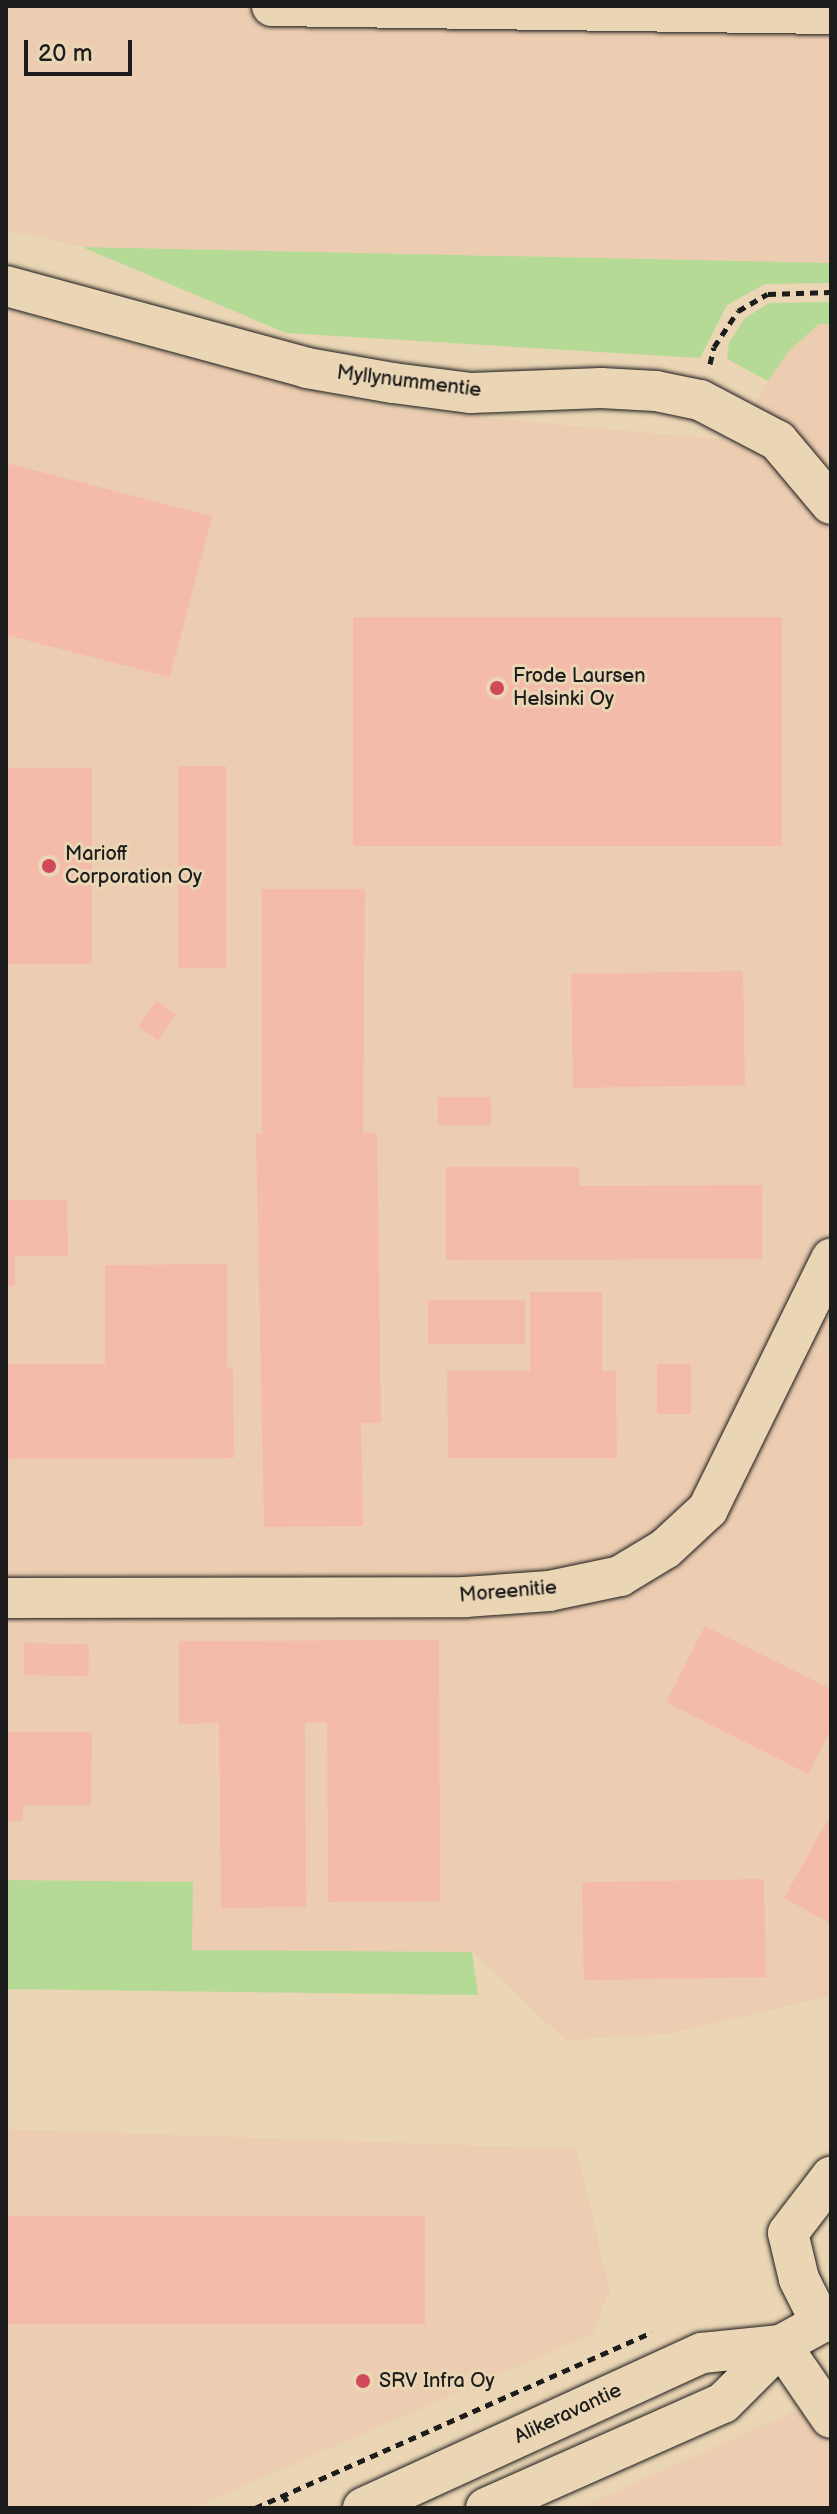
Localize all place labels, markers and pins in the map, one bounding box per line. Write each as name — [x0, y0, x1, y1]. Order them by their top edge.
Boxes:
place label: Frode Laursen Helsinki Oy — [513, 664, 645, 711]
marker: Frode Laursen Helsinki Oy — [488, 679, 506, 697]
place label: Marioff Corporation Oy — [65, 842, 202, 889]
marker: Marioff Corporation Oy — [40, 857, 58, 875]
place label: SRV Infra Oy — [379, 2369, 495, 2393]
marker: SRV Infra Oy — [354, 2372, 372, 2390]

